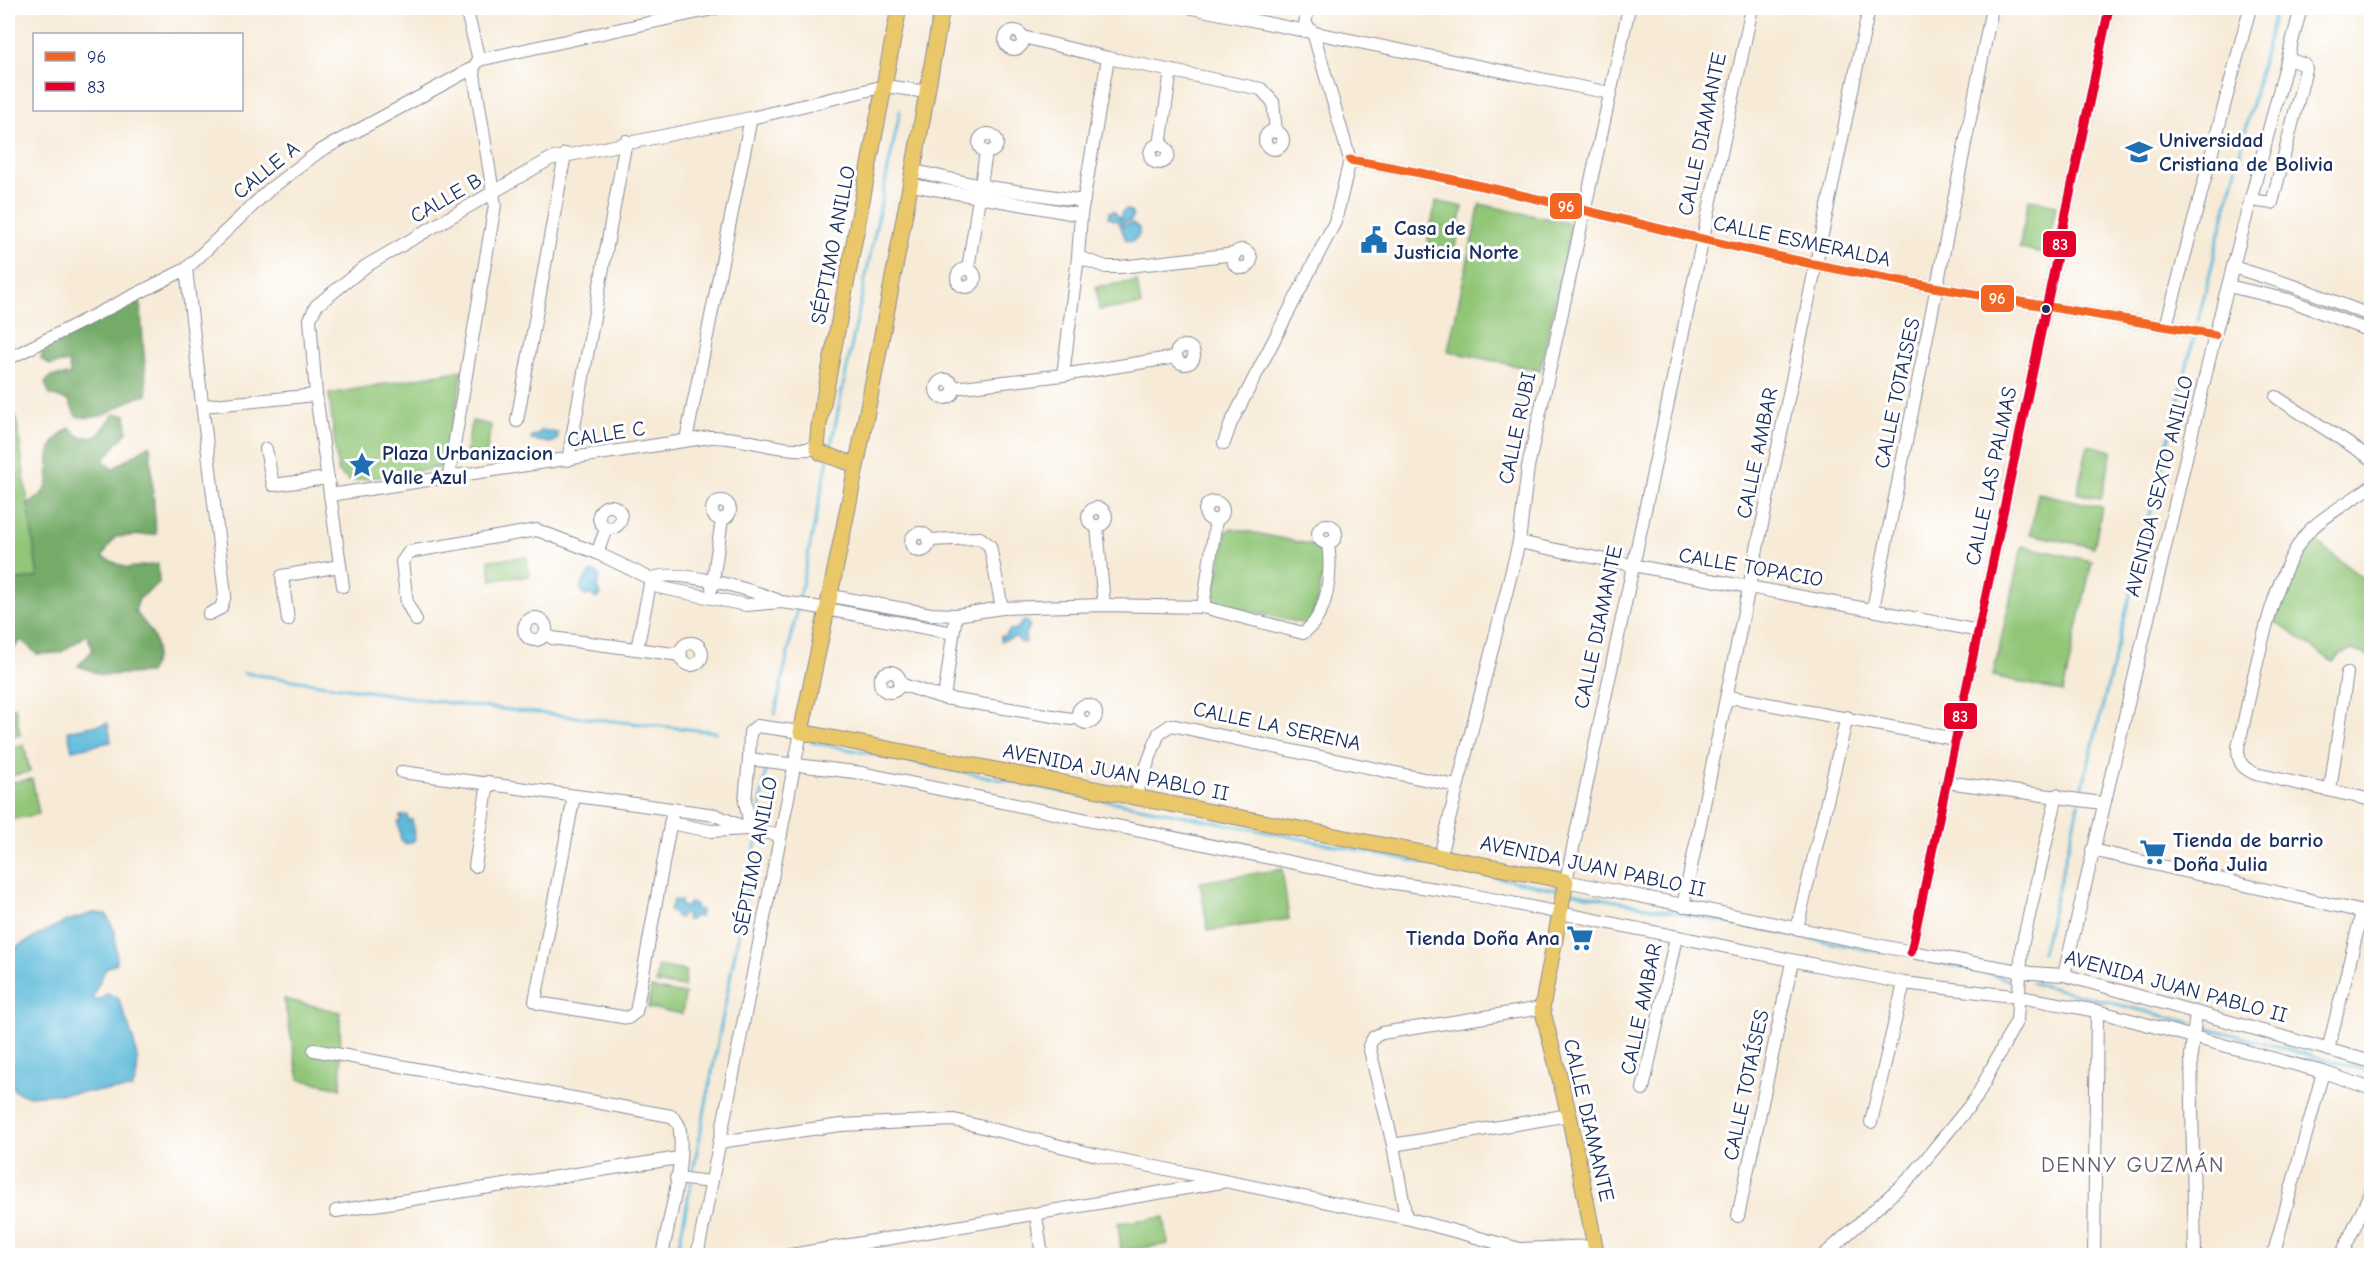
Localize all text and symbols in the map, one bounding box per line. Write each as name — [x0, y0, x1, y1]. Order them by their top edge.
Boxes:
legend — [33, 33, 243, 111]
text: 96 — [87, 47, 106, 68]
street label: CALLE DIAMANTE — [1673, 50, 1731, 218]
text: 83 — [87, 77, 105, 98]
place label: Universidad Cristiana de Bolivia — [2159, 128, 2334, 176]
street label: CALLE A — [228, 136, 304, 204]
school or university icon: Universidad Cristiana de Bolivia — [2124, 137, 2154, 167]
street label: SÉPTIMO ANILLO — [806, 164, 860, 326]
street label: CALLE B — [406, 168, 486, 228]
line badge: 96 — [1549, 192, 1583, 220]
text: 96 — [1558, 198, 1574, 216]
street label: CALLE ESMERALDA — [1711, 210, 1893, 272]
place label: Casa de Justicia Norte — [1394, 216, 1519, 264]
public building icon: Casa de Justicia Norte — [1359, 225, 1389, 255]
line badge: 83 — [2042, 230, 2077, 258]
text: 83 — [2052, 236, 2068, 254]
line badge: 96 — [1980, 284, 2015, 313]
text: 96 — [1989, 290, 2005, 308]
unlabelled marker — [2040, 303, 2052, 315]
street label: CALLE TOTAISES — [1869, 315, 1925, 471]
street label: CALLE RUBI — [1493, 370, 1541, 486]
street label: AVENIDA SEXTO ANILLO — [2120, 373, 2198, 599]
street label: CALLE LAS PALMAS — [1960, 384, 2022, 568]
street label: CALLE AMBAR — [1731, 385, 1783, 521]
street label: CALLE C — [565, 416, 647, 452]
place label: Plaza Urbanizacion Valle Azul — [382, 441, 553, 489]
place icon: Plaza Urbanizacion Valle Azul — [347, 450, 377, 480]
street label: CALLE TOPACIO — [1677, 542, 1825, 592]
street label: CALLE DIAMANTE — [1569, 543, 1627, 711]
street label: CALLE LA SERENA — [1191, 696, 1363, 756]
line badge: 83 — [1943, 702, 1978, 730]
text: 83 — [1952, 708, 1968, 726]
street label: AVENIDA JUAN PABLO II — [1001, 738, 1231, 806]
street label: SÉPTIMO ANILLO — [728, 775, 782, 937]
place label: Tienda de barrio Doña Julia — [2173, 828, 2323, 876]
street label: AVENIDA JUAN PABLO II — [1478, 830, 1708, 902]
supermarket icon: Tienda de barrio Doña Julia — [2138, 837, 2168, 867]
supermarket icon: Tienda Doña Ana — [1565, 923, 1595, 953]
place label: Tienda Doña Ana — [1406, 926, 1560, 950]
street label: CALLE AMBAR — [1615, 941, 1667, 1077]
street label: AVENIDA JUAN PABLO II — [2062, 945, 2290, 1027]
street label: CALLE TOTAÍSES — [1718, 1007, 1774, 1163]
street label: CALLE DIAMANTE — [1559, 1036, 1619, 1204]
district label: DENNY GUZMÁN — [2041, 1152, 2225, 1178]

